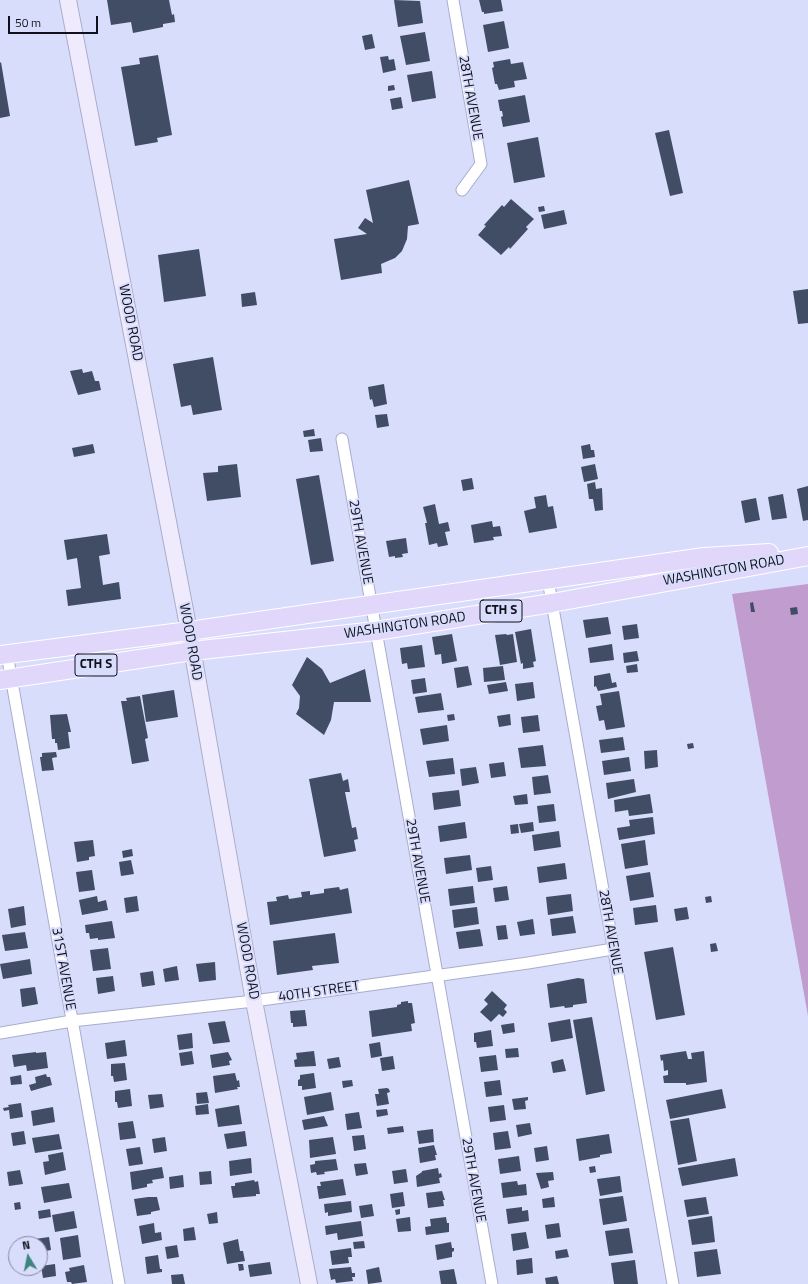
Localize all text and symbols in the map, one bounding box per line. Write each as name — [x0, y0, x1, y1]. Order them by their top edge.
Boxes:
scale bar — [10, 8, 100, 34]
text: 50 m — [15, 13, 41, 32]
street label: 28TH AVENUE — [454, 54, 486, 142]
street label: WOOD ROAD — [114, 283, 146, 363]
street label: 29TH AVENUE — [344, 498, 376, 586]
street label: WASHINGTON ROAD — [662, 552, 786, 590]
road number: CTH S — [480, 600, 522, 622]
street label: WOOD ROAD — [175, 602, 205, 682]
street label: WASHINGTON ROAD — [343, 609, 467, 643]
road number: CTH S — [75, 654, 117, 676]
street label: 29TH AVENUE — [401, 817, 433, 905]
street label: 28TH AVENUE — [594, 888, 626, 976]
street label: WOOD ROAD — [232, 921, 262, 1001]
street label: 31ST AVENUE — [47, 926, 79, 1012]
street label: 40TH STREET — [277, 978, 361, 1006]
street label: 29TH AVENUE — [457, 1136, 489, 1224]
north arrow — [8, 1236, 48, 1276]
text: N — [21, 1237, 31, 1254]

